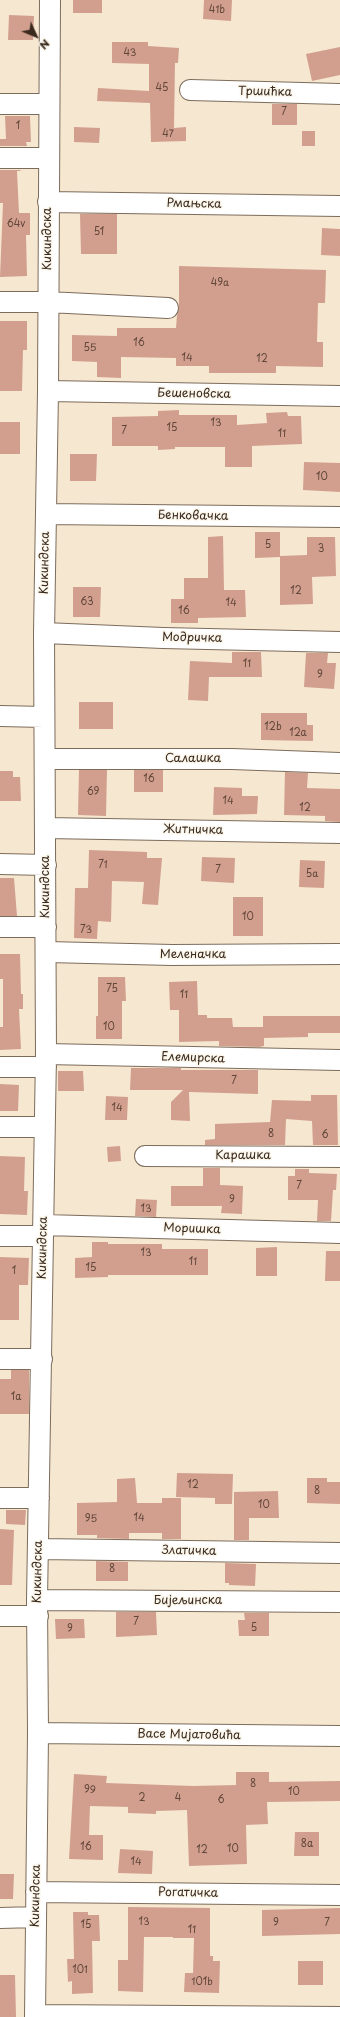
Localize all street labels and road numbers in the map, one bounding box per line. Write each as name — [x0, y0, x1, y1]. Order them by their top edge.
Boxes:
street label: Тршићка — [238, 84, 292, 100]
street label: Рмањска — [166, 196, 222, 212]
street label: Кикиндска — [41, 208, 55, 270]
street label: Бешеновска — [157, 386, 231, 402]
street label: Бенковачка — [158, 508, 228, 524]
street label: Кикиндска — [37, 531, 53, 595]
street label: Модричка — [162, 630, 222, 646]
street label: Салашка — [165, 752, 221, 766]
street label: Житничка — [163, 822, 223, 838]
street label: Кикиндска — [39, 856, 53, 918]
street label: Меленачка — [160, 948, 226, 962]
street label: Елемирска — [161, 1050, 225, 1066]
street label: Карашка — [215, 1149, 271, 1163]
street label: Кикиндска — [35, 1216, 51, 1280]
street label: Моришка — [163, 1221, 221, 1237]
street label: Кикиндска — [30, 1540, 46, 1604]
street label: Златичка — [162, 1543, 216, 1559]
street label: Бијељинска — [154, 1594, 222, 1608]
street label: Васе Мијатовића — [137, 1727, 241, 1743]
street label: Кикиндска — [28, 1864, 44, 1928]
street label: Рогатичка — [158, 1885, 218, 1901]

